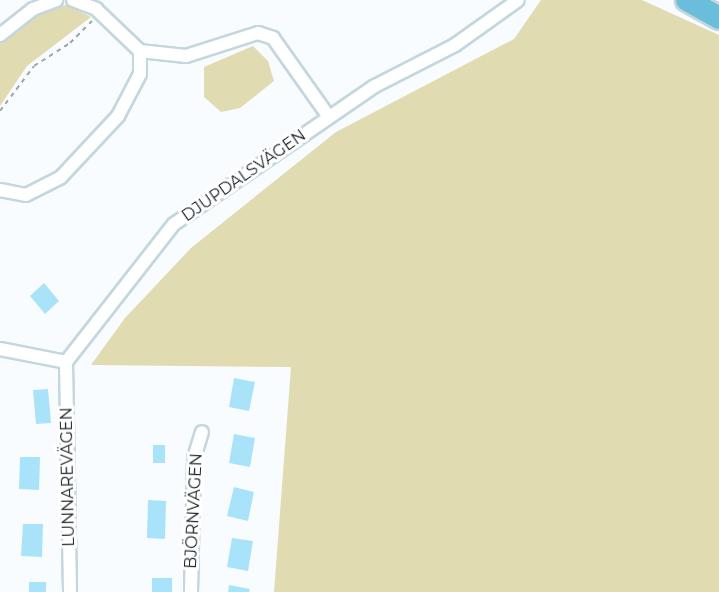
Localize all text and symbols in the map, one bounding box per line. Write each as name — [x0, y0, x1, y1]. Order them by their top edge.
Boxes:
street label: DJUPDALSVÄGEN — [178, 126, 310, 226]
street label: LUNNAREVÄGEN — [57, 407, 79, 547]
street label: BJÖRNVÄGEN — [181, 453, 207, 569]

